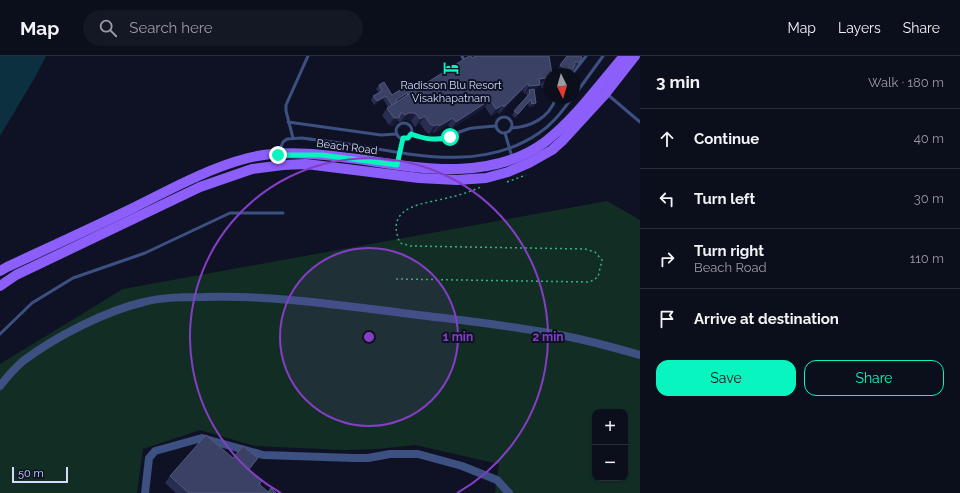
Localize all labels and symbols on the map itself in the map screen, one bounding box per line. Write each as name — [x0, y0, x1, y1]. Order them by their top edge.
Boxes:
hotel icon: Radisson Blu Resort Visakhapatnam — [442, 59, 460, 77]
north arrow — [544, 68, 580, 104]
place label: Radisson Blu Resort Visakhapatnam — [400, 79, 502, 105]
route start — [441, 128, 459, 146]
street label: Beach Road — [316, 137, 378, 157]
route end — [269, 146, 287, 164]
centre of rings — [362, 330, 376, 344]
text: 1 min — [443, 330, 473, 344]
text: 2 min — [532, 330, 564, 344]
scale bar — [12, 465, 68, 484]

